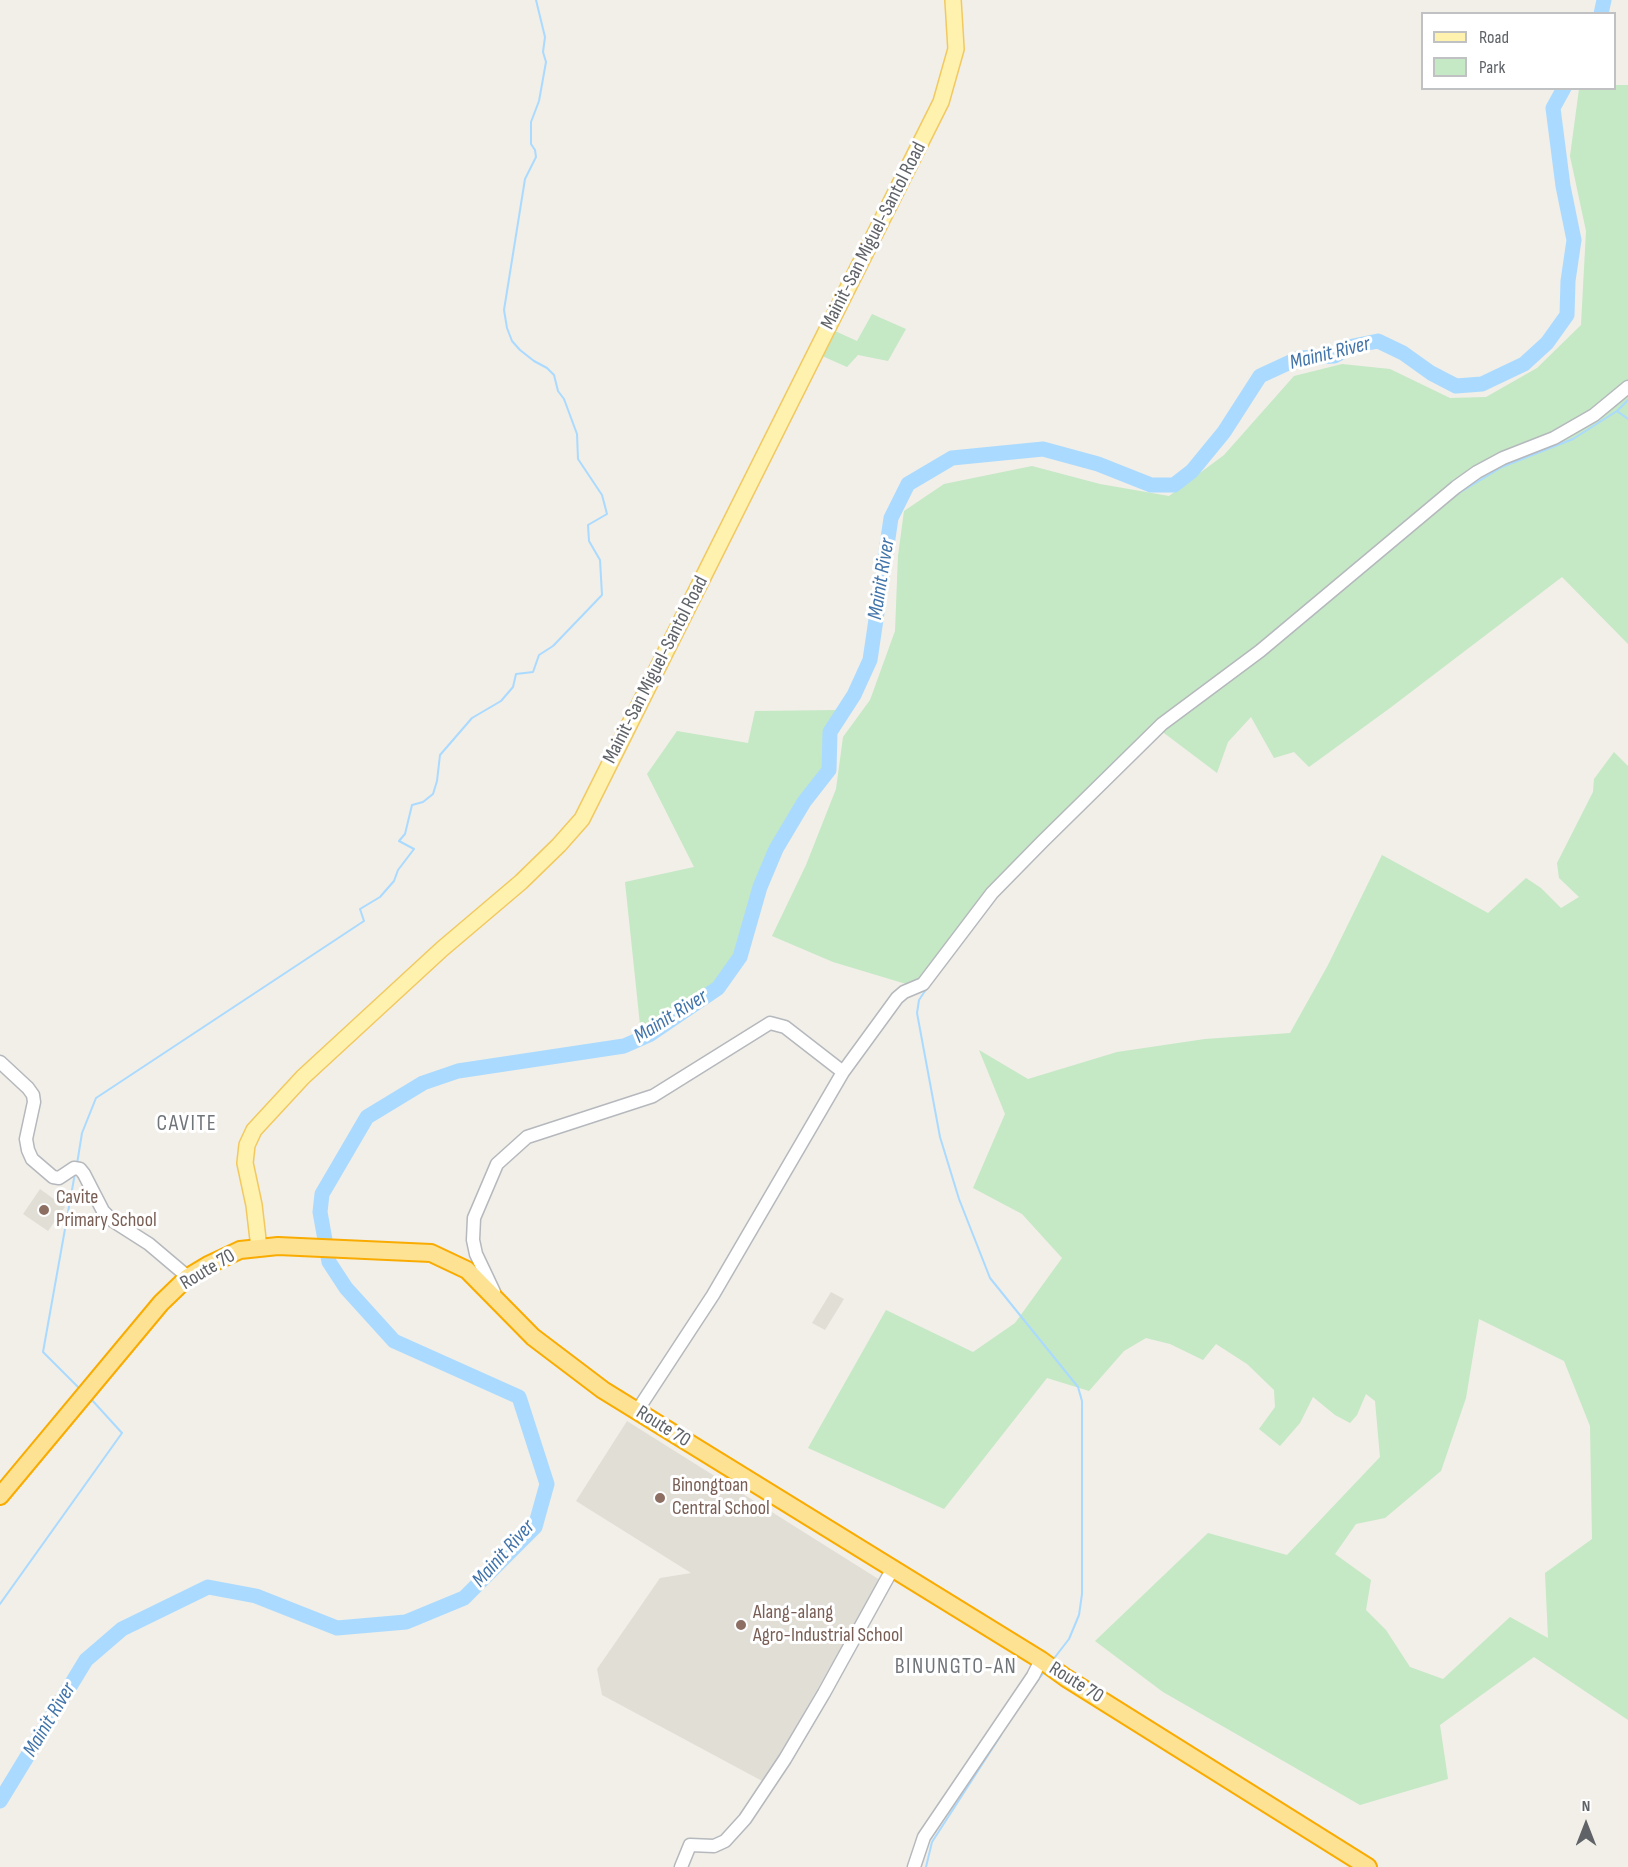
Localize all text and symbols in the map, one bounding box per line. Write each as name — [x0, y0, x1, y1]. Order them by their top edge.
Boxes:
legend — [1421, 12, 1616, 90]
text: Road — [1479, 27, 1509, 48]
text: Park — [1479, 57, 1505, 78]
street label: Mainit-San Miguel-Santol Road — [816, 138, 932, 334]
water label: Mainit River — [1287, 332, 1373, 376]
water label: Mainit River — [863, 537, 901, 621]
street label: Mainit-San Miguel-Santol Road — [598, 572, 714, 768]
water label: Mainit River — [630, 985, 712, 1049]
district label: CAVITE — [157, 1111, 217, 1137]
place label: Cavite Primary School — [56, 1186, 157, 1233]
marker: Cavite Primary School — [37, 1203, 51, 1217]
street label: Route 70 — [176, 1244, 240, 1296]
street label: Route 70 — [631, 1401, 695, 1453]
place label: Binongtoan Central School — [672, 1474, 770, 1521]
marker: Binongtoan Central School — [653, 1491, 667, 1505]
water label: Mainit River — [467, 1515, 541, 1593]
place label: Alang-alang Agro-Industrial School — [753, 1601, 903, 1648]
marker: Alang-alang Agro-Industrial School — [734, 1618, 748, 1632]
district label: BINUNGTO-AN — [895, 1654, 1017, 1680]
street label: Route 70 — [1044, 1657, 1108, 1709]
water label: Mainit River — [18, 1678, 82, 1762]
north arrow — [1556, 1795, 1616, 1855]
text: N — [1582, 1797, 1590, 1816]

